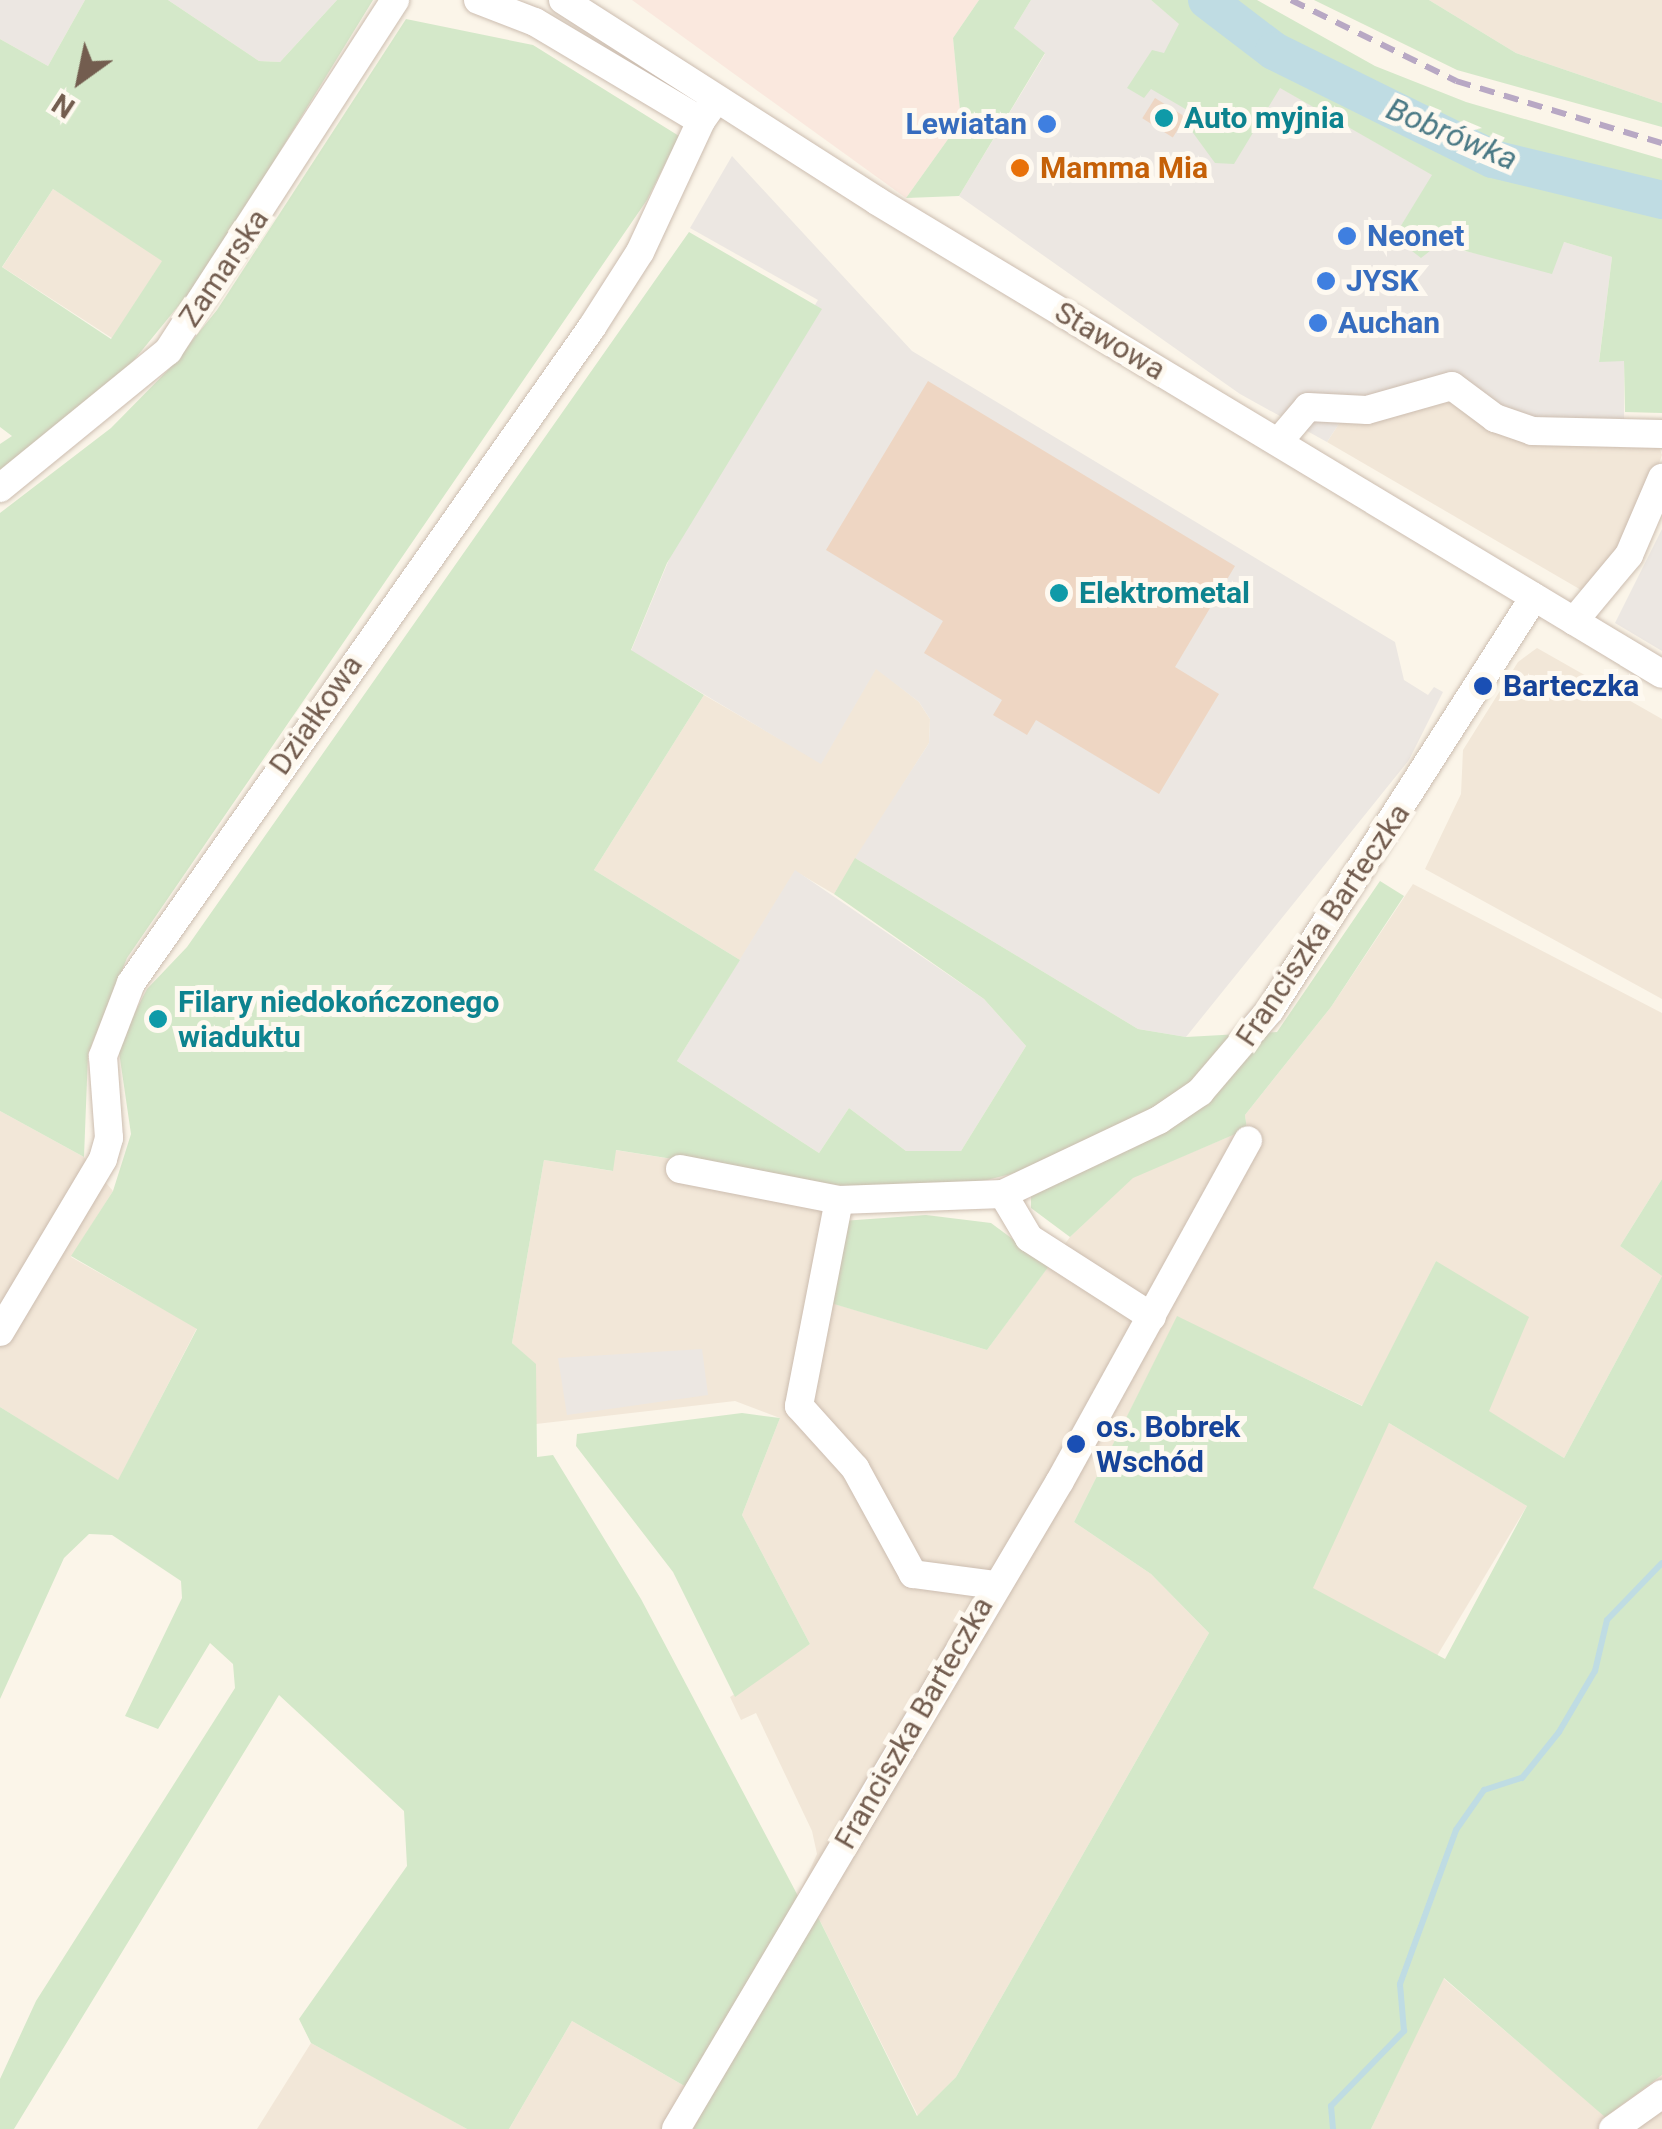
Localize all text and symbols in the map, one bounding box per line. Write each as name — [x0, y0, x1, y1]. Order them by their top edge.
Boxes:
north arrow — [30, 30, 130, 130]
text: N — [46, 86, 81, 125]
water label: Bobrówka — [1381, 89, 1523, 179]
place label: Auto myjnia — [1184, 100, 1345, 136]
place label: Lewiatan — [906, 106, 1027, 142]
marker: Auto myjnia — [1153, 107, 1175, 129]
marker: Lewiatan — [1036, 113, 1058, 135]
place label: Mamma Mia — [1040, 150, 1208, 186]
marker: Mamma Mia — [1009, 157, 1031, 179]
street label: Zamarska — [172, 202, 276, 334]
place label: Neonet — [1367, 218, 1464, 254]
marker: Neonet — [1336, 225, 1358, 247]
place label: JYSK — [1346, 263, 1419, 299]
marker: JYSK — [1315, 270, 1337, 292]
street label: Stawowa — [1048, 294, 1172, 388]
place label: Auchan — [1338, 305, 1440, 341]
marker: Auchan — [1307, 312, 1329, 334]
place label: Elektrometal — [1079, 575, 1250, 611]
marker: Elektrometal — [1048, 582, 1070, 604]
street label: Działkowa — [262, 648, 370, 782]
place label: Barteczka — [1503, 668, 1639, 704]
marker: Barteczka — [1472, 675, 1494, 697]
street label: Franciszka Barteczka — [1228, 797, 1418, 1053]
place label: Filary niedokończonego wiaduktu — [178, 984, 499, 1054]
marker: Filary niedokończonego wiaduktu — [147, 1008, 169, 1030]
place label: os. Bobrek Wschód — [1096, 1409, 1240, 1480]
marker: os. Bobrek Wschód — [1065, 1433, 1087, 1455]
street label: Franciszka Barteczka — [827, 1591, 1001, 1855]

